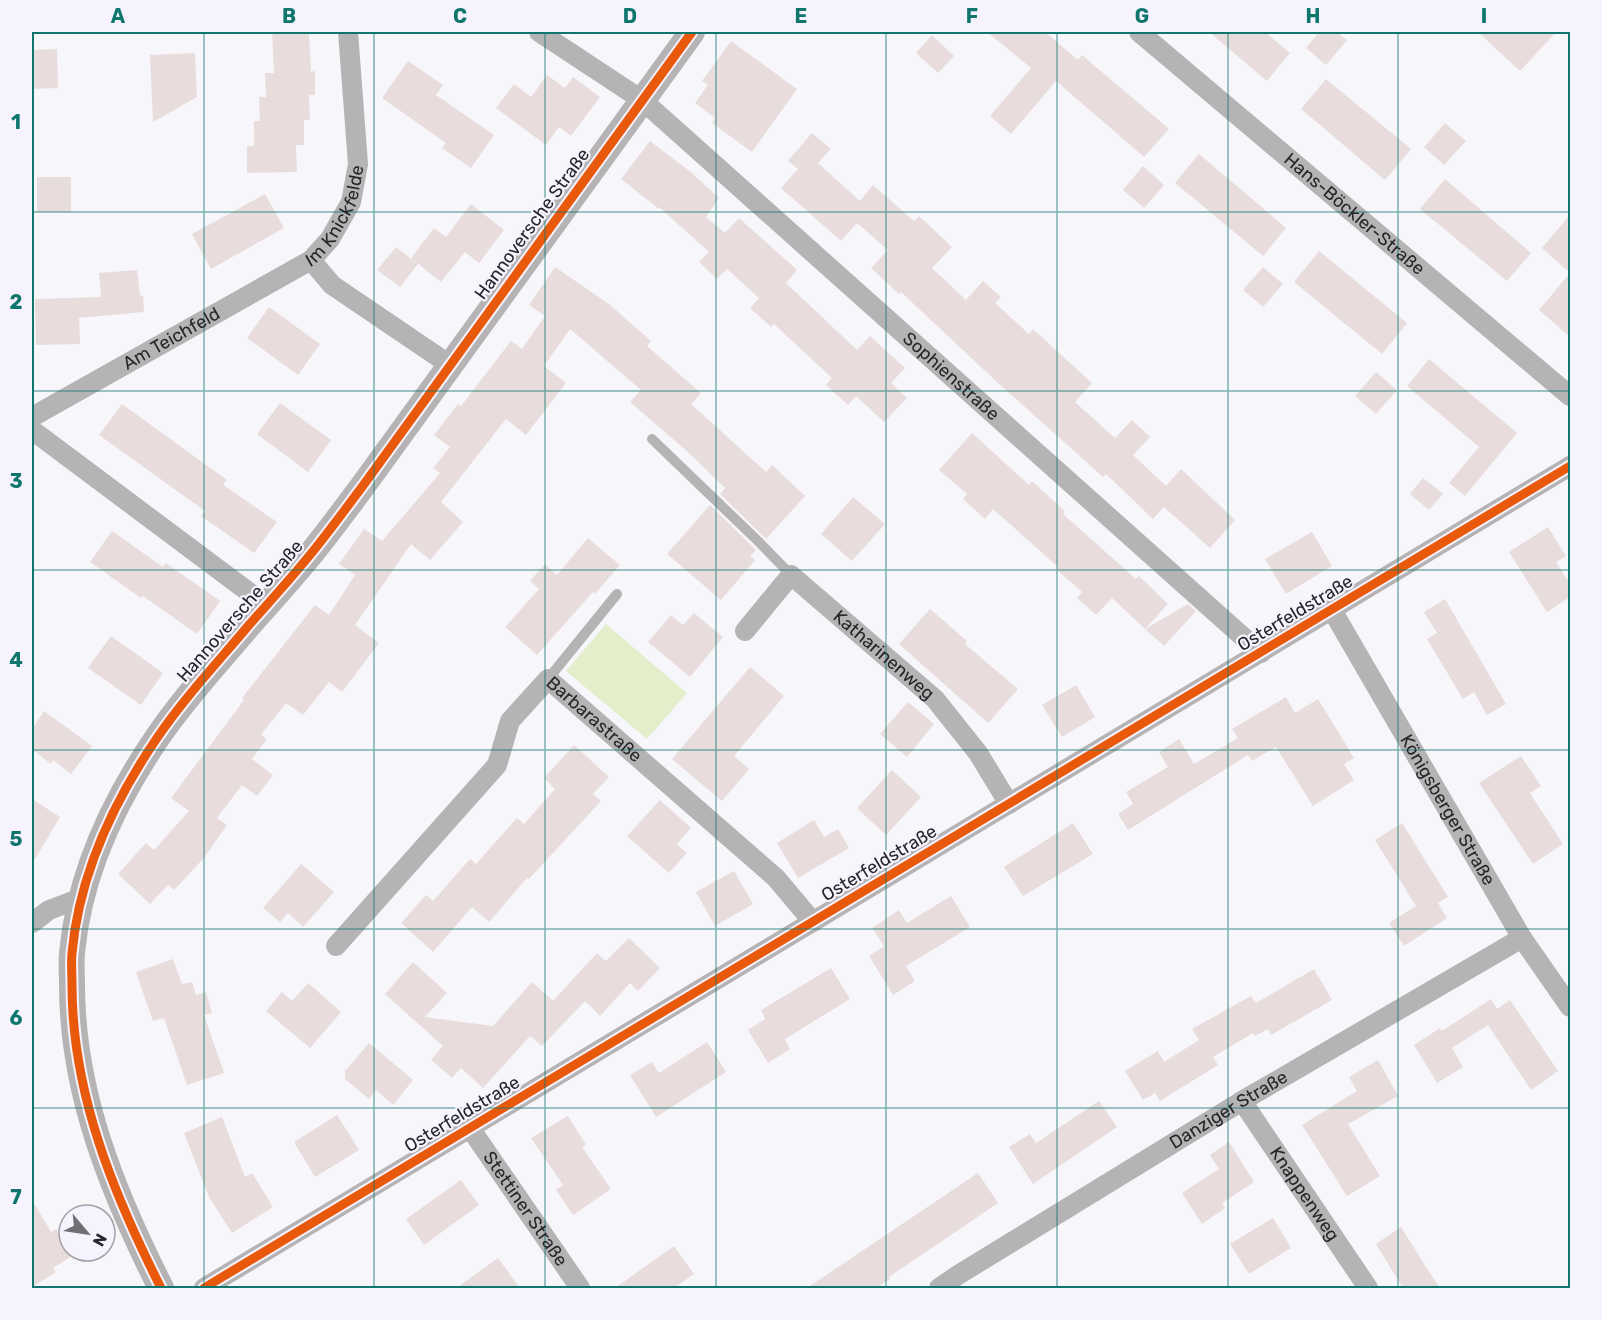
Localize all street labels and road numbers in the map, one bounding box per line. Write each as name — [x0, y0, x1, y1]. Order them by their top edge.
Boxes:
street label: Hannoversche Straße — [470, 144, 594, 304]
street label: Hans-Böckler-Straße — [1280, 148, 1429, 280]
street label: Im Knickfelde — [302, 163, 369, 272]
street label: Am Teichfeld — [119, 302, 224, 375]
street label: Sophienstraße — [898, 327, 1004, 425]
street label: Hannoversche Straße — [172, 535, 308, 687]
street label: Osterfeldstraße — [1233, 570, 1357, 656]
street label: Katharinenweg — [829, 605, 939, 705]
street label: Barbarastraße — [542, 672, 646, 767]
street label: Königsberger Straße — [1396, 731, 1500, 889]
street label: Osterfeldstraße — [817, 820, 941, 906]
street label: Danziger Straße — [1165, 1066, 1292, 1154]
street label: Osterfeldstraße — [400, 1071, 524, 1157]
street label: Knappenweg — [1265, 1142, 1344, 1245]
street label: Stettiner Straße — [478, 1147, 573, 1270]

